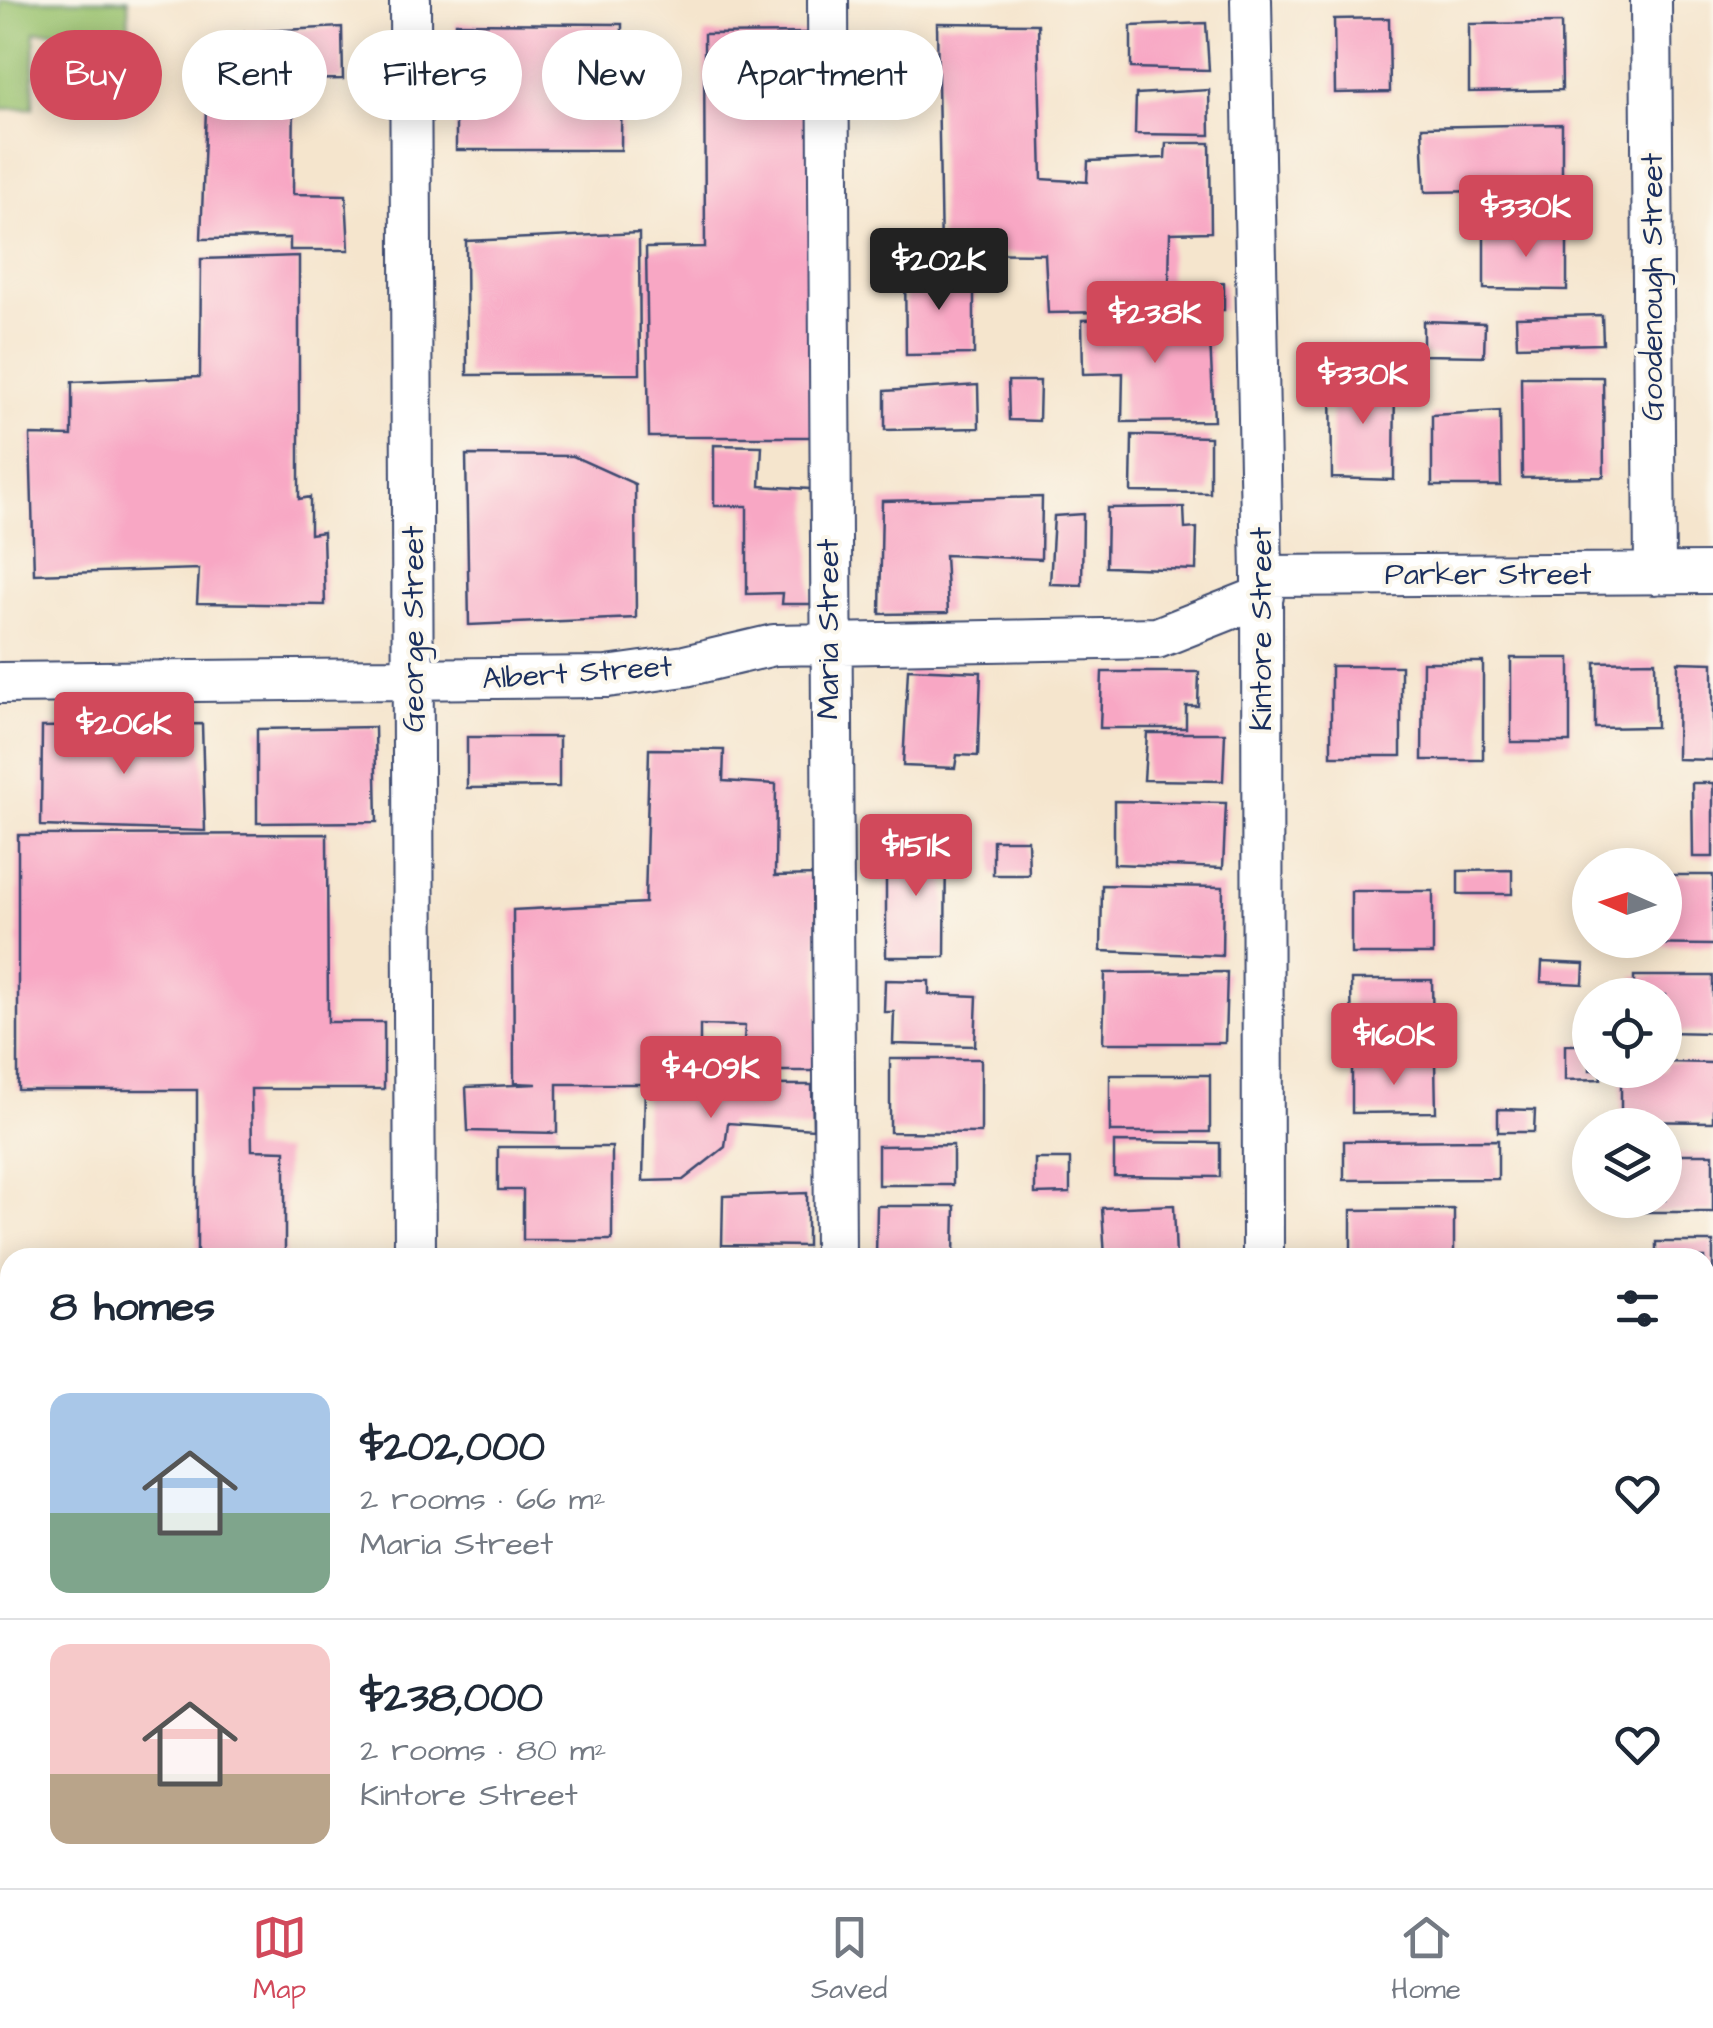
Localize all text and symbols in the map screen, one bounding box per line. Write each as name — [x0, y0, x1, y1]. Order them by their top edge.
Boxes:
chip: Buy — [30, 30, 162, 120]
chip: Rent — [182, 30, 327, 120]
chip: Filters — [347, 30, 522, 120]
chip: New — [542, 30, 682, 120]
chip: Apartment — [702, 30, 943, 120]
street label: Goodenough Street — [1632, 153, 1675, 421]
pin: $330K — [1456, 175, 1596, 260]
text: $330K — [1481, 185, 1571, 230]
pin: $202K — [869, 228, 1009, 313]
text: $202K — [892, 238, 986, 283]
pin: $238K — [1085, 281, 1225, 366]
text: $238K — [1109, 291, 1201, 336]
pin: $330K — [1293, 342, 1433, 427]
text: $330K — [1318, 352, 1408, 397]
street label: George Street — [393, 526, 436, 732]
street label: Kintore Street — [1241, 527, 1283, 731]
street label: Maria Street — [808, 539, 850, 720]
street label: Parker Street — [1385, 554, 1591, 596]
street label: Albert Street — [481, 645, 673, 701]
pin: $206K — [54, 692, 194, 777]
text: $206K — [76, 702, 172, 747]
pin: $151K — [846, 814, 986, 899]
text: $151K — [882, 824, 950, 869]
north arrow — [1572, 848, 1682, 958]
map controls — [1572, 848, 1682, 1218]
button: locate — [1572, 978, 1682, 1088]
pin: $160K — [1324, 1003, 1464, 1088]
text: $160K — [1353, 1013, 1435, 1058]
pin: $409K — [641, 1036, 781, 1121]
text: $409K — [662, 1046, 760, 1091]
button: layers — [1572, 1108, 1682, 1218]
text: 8 homes — [50, 1279, 215, 1337]
icon: filters — [1610, 1281, 1665, 1336]
text: $202,000 — [360, 1419, 545, 1477]
icon: home — [130, 1433, 250, 1553]
icon: heart — [1610, 1466, 1665, 1521]
text: 2 rooms · 66 m² — [360, 1477, 606, 1522]
text: Maria Street — [360, 1522, 553, 1567]
text: $238,000 — [360, 1670, 543, 1728]
icon: home — [130, 1684, 250, 1804]
icon: heart — [1610, 1717, 1665, 1772]
text: 2 rooms · 80 m² — [360, 1728, 607, 1773]
text: Kintore Street — [360, 1773, 578, 1818]
tab: Map — [252, 1910, 307, 2009]
tab: Saved — [811, 1910, 887, 2009]
tab: Home — [1391, 1910, 1461, 2009]

